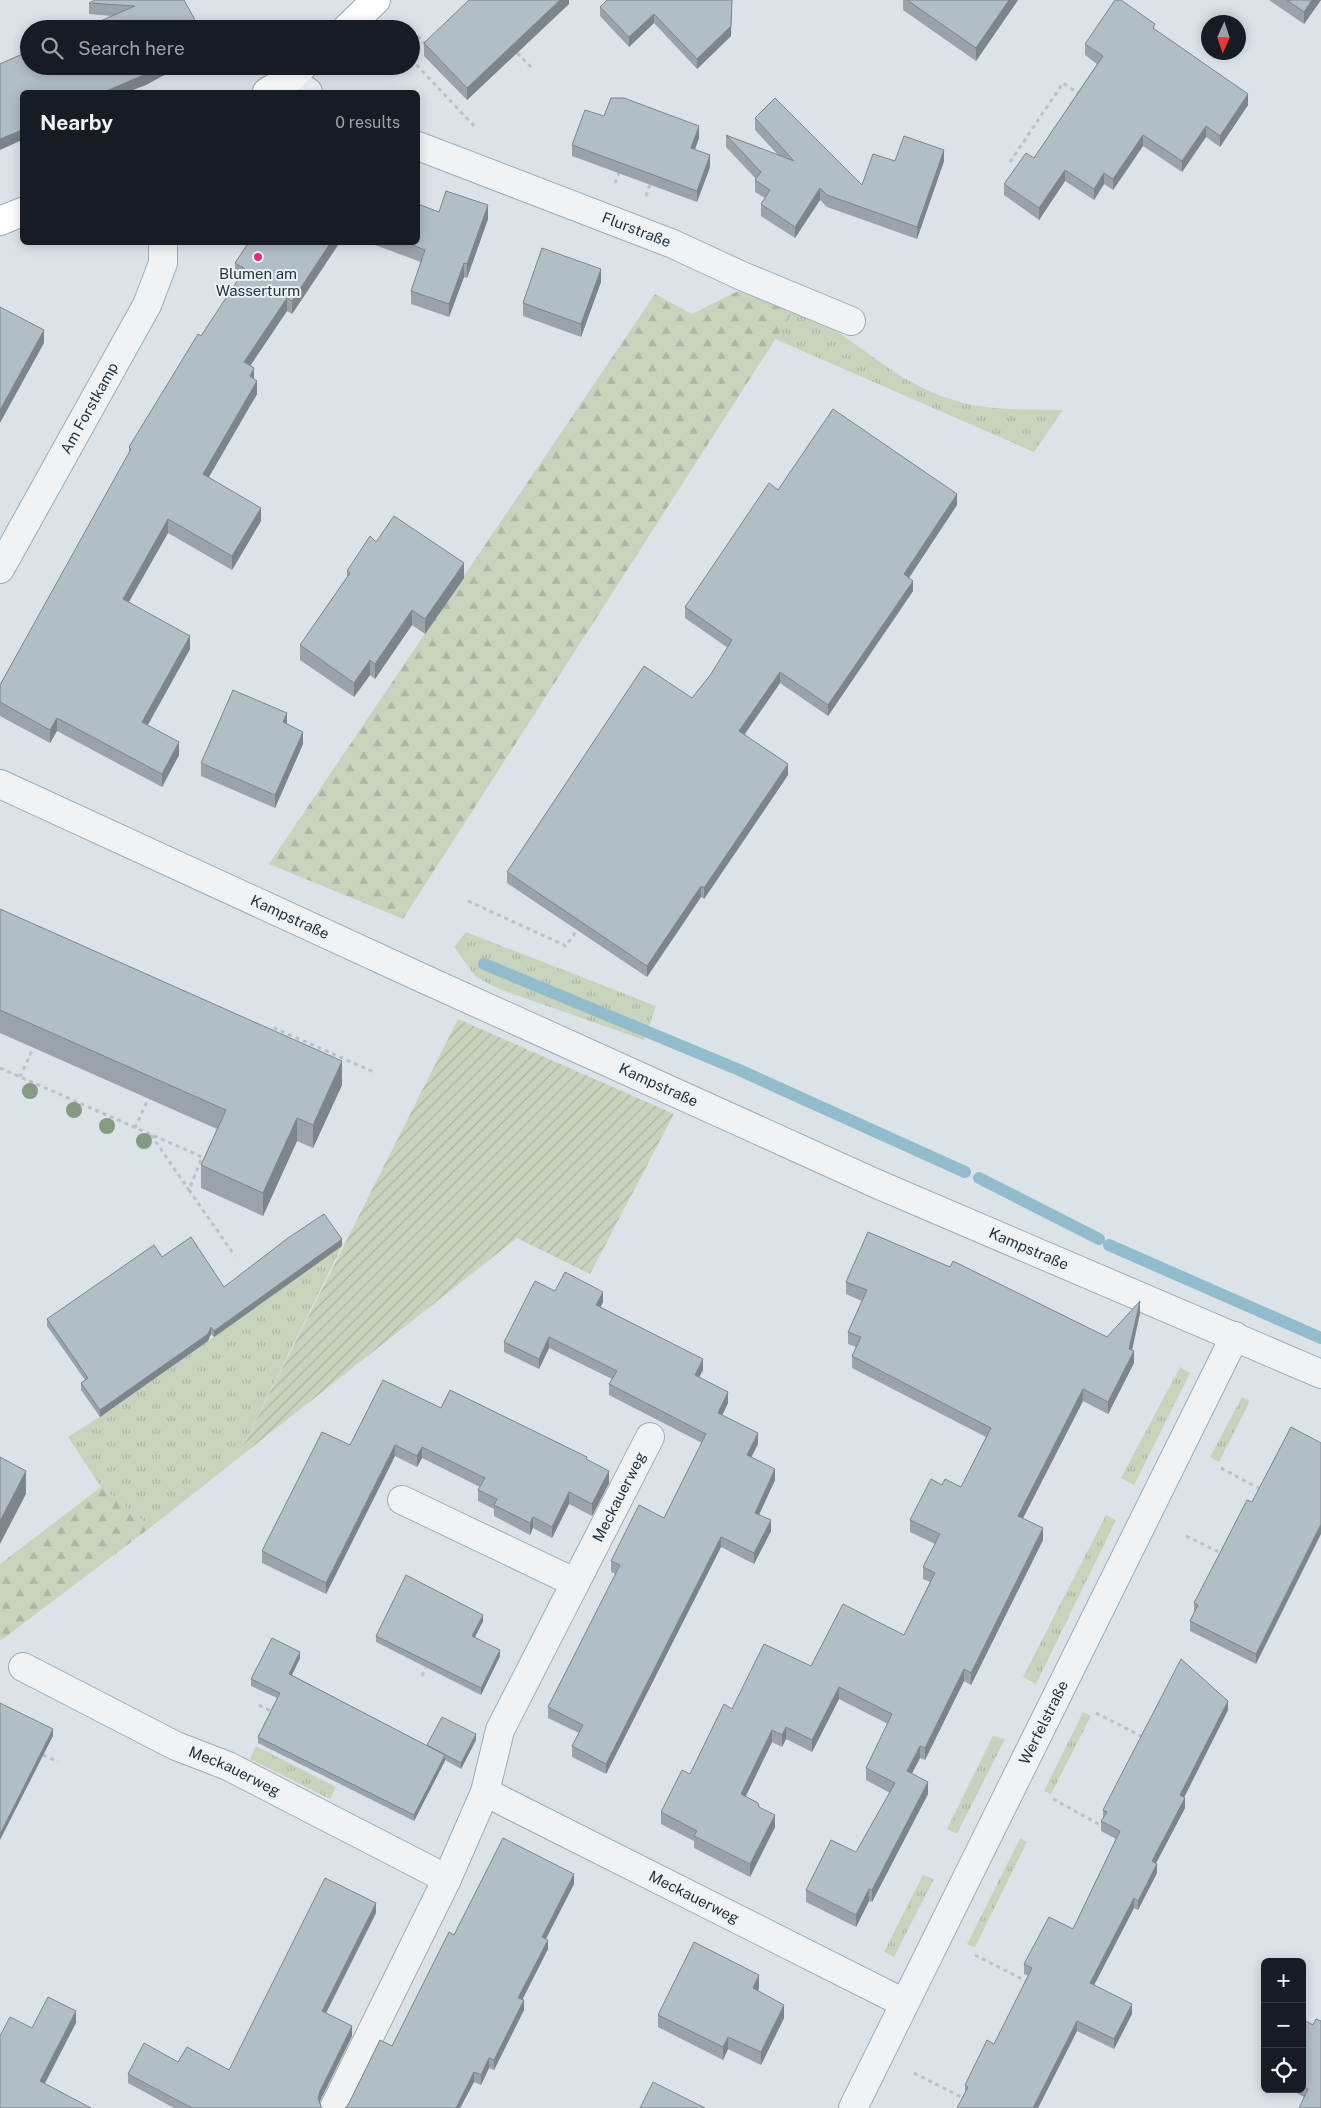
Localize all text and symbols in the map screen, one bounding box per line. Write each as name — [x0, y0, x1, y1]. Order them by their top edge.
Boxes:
north arrow — [1201, 15, 1246, 60]
search box — [20, 20, 420, 75]
icon: search — [38, 34, 66, 62]
text: Search here — [78, 37, 185, 59]
text: Nearby — [40, 110, 113, 135]
text: 0 results — [335, 113, 400, 132]
street label: Flurstraße — [600, 209, 673, 250]
marker: Blumen am Wasserturm — [252, 251, 264, 263]
place label: Blumen am Wasserturm — [216, 265, 300, 299]
street label: Am Forstkamp — [57, 359, 121, 457]
street label: Kampstraße — [248, 891, 332, 942]
street label: Kampstraße — [617, 1059, 701, 1110]
street label: Kampstraße — [987, 1224, 1071, 1273]
street label: Meckauerweg — [589, 1449, 649, 1545]
street label: Werfelstraße — [1015, 1678, 1071, 1767]
street label: Meckauerweg — [187, 1743, 283, 1800]
street label: Meckauerweg — [646, 1867, 742, 1927]
map controls — [1261, 1958, 1306, 2093]
button: + — [1261, 1958, 1306, 2003]
button: − — [1261, 2003, 1306, 2048]
button: locate — [1261, 2048, 1306, 2093]

